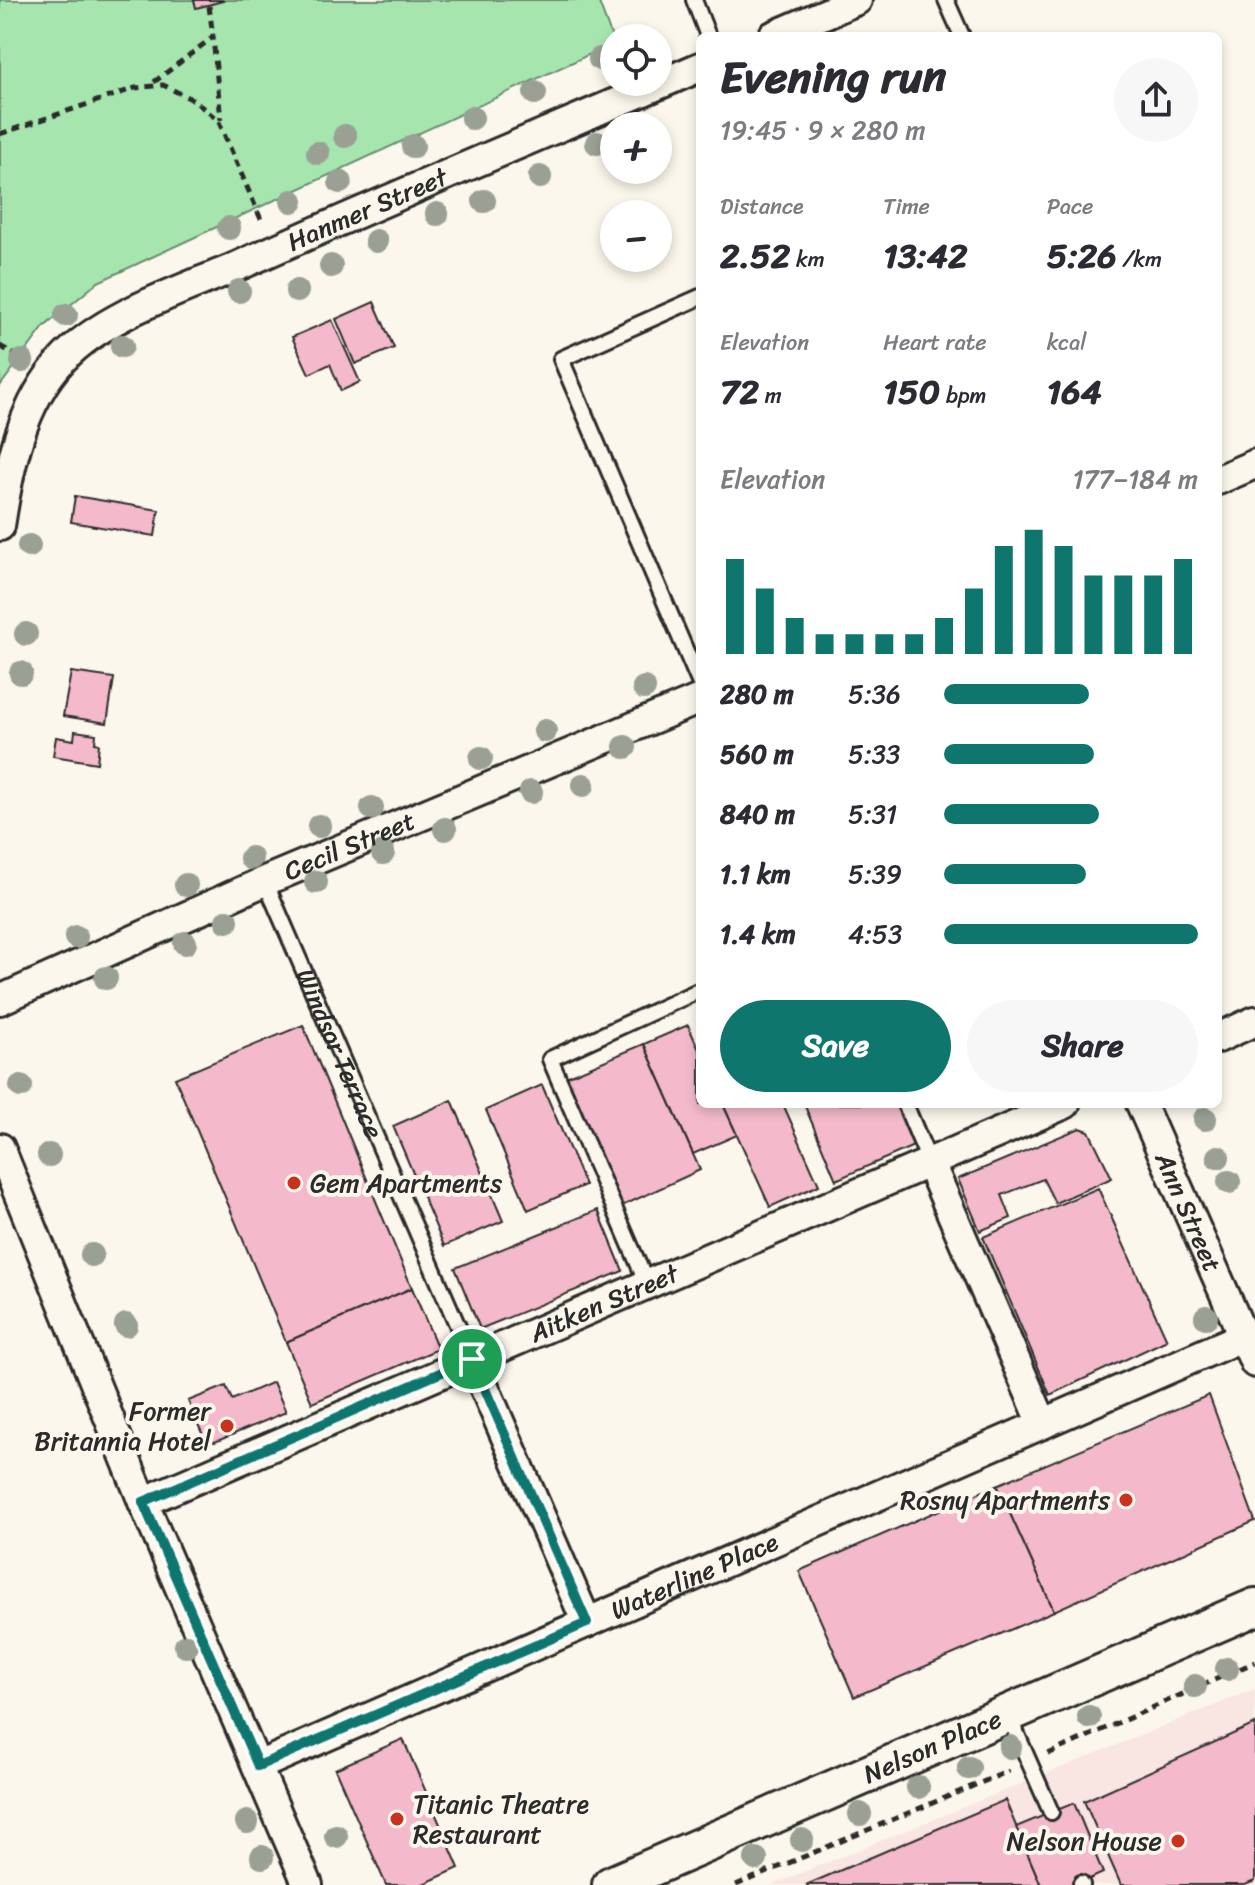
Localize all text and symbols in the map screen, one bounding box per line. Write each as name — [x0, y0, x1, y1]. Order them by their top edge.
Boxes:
map controls — [600, 24, 672, 272]
button: locate — [600, 24, 672, 96]
text: Evening run — [720, 38, 946, 116]
button: share — [1114, 58, 1198, 142]
text: 19:45 · 9 × 280 m — [720, 107, 925, 153]
button: + — [600, 112, 672, 184]
street label: Hanmer Street — [279, 153, 456, 264]
text: Distance — [720, 187, 804, 226]
text: Time — [883, 187, 930, 226]
text: Pace — [1047, 187, 1093, 226]
button: − — [600, 200, 672, 272]
text: 2.52 — [720, 226, 790, 286]
text: 13:42 — [883, 226, 968, 286]
text: 5:26 — [1047, 226, 1117, 286]
text: km — [790, 240, 825, 279]
text: /km — [1117, 240, 1162, 279]
text: Elevation — [720, 323, 809, 362]
text: Heart rate — [883, 323, 987, 362]
text: kcal — [1047, 323, 1087, 362]
text: 72 — [720, 362, 759, 422]
text: 150 — [883, 362, 940, 422]
text: 164 — [1047, 362, 1102, 422]
text: m — [759, 376, 782, 415]
text: bpm — [940, 376, 987, 415]
text: Elevation — [720, 456, 825, 502]
text: 177–184 m — [1073, 456, 1198, 502]
text: 280 m — [720, 671, 794, 717]
text: 5:36 — [848, 671, 901, 717]
text: 560 m — [720, 731, 794, 777]
text: 5:33 — [848, 731, 900, 777]
text: 840 m — [720, 791, 795, 837]
text: 5:31 — [848, 791, 897, 837]
street label: Cecil Street — [277, 798, 422, 894]
text: 1.1 km — [720, 851, 791, 897]
text: 5:39 — [848, 851, 902, 897]
text: 1.4 km — [720, 911, 796, 957]
text: 4:53 — [848, 911, 902, 957]
street label: Windsor Terrace — [282, 961, 397, 1146]
button: Save — [720, 1000, 951, 1092]
button: Share — [967, 1000, 1198, 1092]
street label: Ann Street — [1141, 1143, 1235, 1280]
place label: Gem Apartments — [310, 1160, 502, 1206]
marker: Gem Apartments — [285, 1174, 303, 1192]
street label: Aitken Street — [521, 1250, 687, 1356]
pin — [438, 1325, 506, 1393]
icon: arrive — [450, 1337, 494, 1381]
place label: Former Britannia Hotel — [34, 1388, 212, 1464]
marker: Former Britannia Hotel — [218, 1417, 236, 1435]
place label: Rosny Apartments — [900, 1477, 1111, 1523]
marker: Rosny Apartments — [1117, 1491, 1135, 1509]
street label: Waterline Place — [603, 1519, 786, 1633]
street label: Nelson Place — [855, 1696, 1009, 1797]
place label: Titanic Theatre Restaurant — [413, 1781, 589, 1857]
marker: Titanic Theatre Restaurant — [388, 1810, 406, 1828]
place label: Nelson House — [1007, 1818, 1162, 1864]
marker: Nelson House — [1169, 1832, 1187, 1850]

